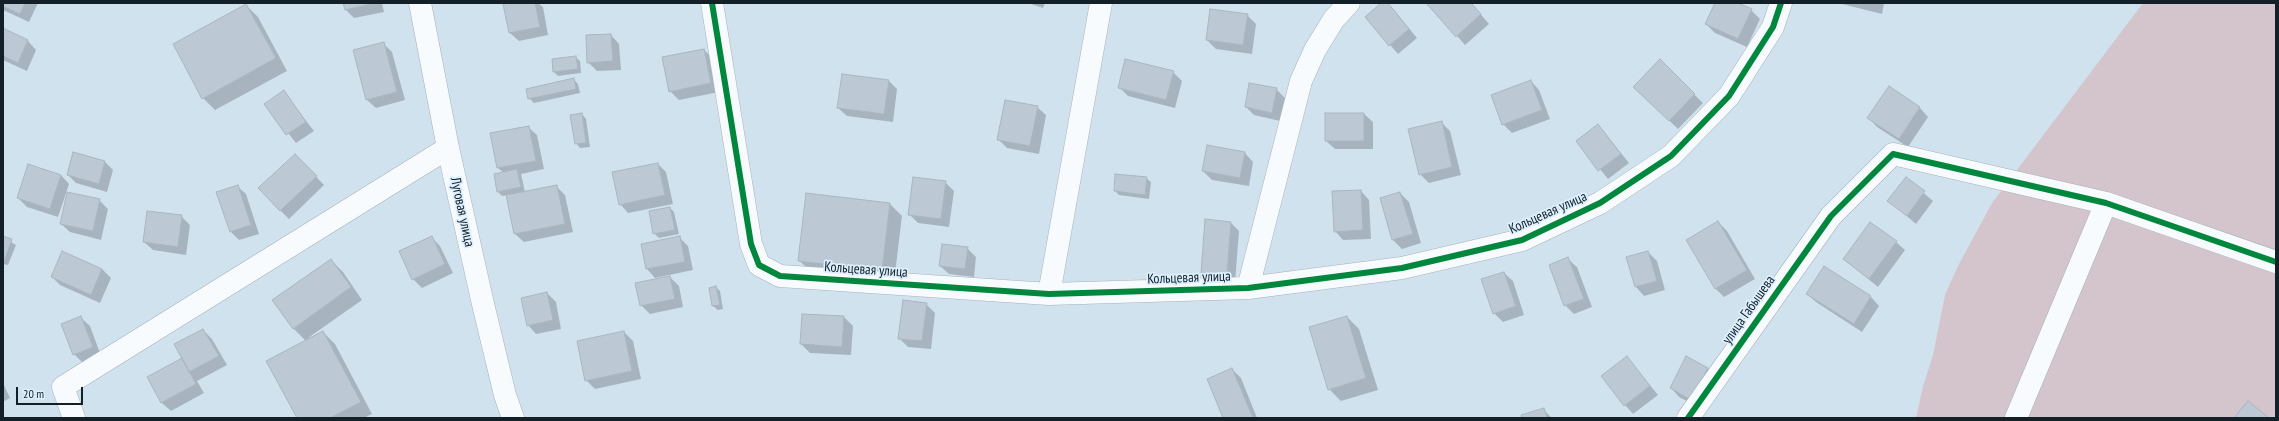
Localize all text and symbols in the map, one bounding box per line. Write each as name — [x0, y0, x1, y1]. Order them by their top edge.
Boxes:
street label: Луговая улица — [446, 176, 478, 248]
street label: Кольцевая улица — [1506, 188, 1590, 238]
street label: Кольцевая улица — [824, 259, 908, 281]
street label: Кольцевая улица — [1147, 268, 1231, 288]
street label: улица Габышева — [1719, 272, 1779, 348]
scale bar — [18, 379, 85, 405]
text: 20 m — [23, 386, 44, 401]

